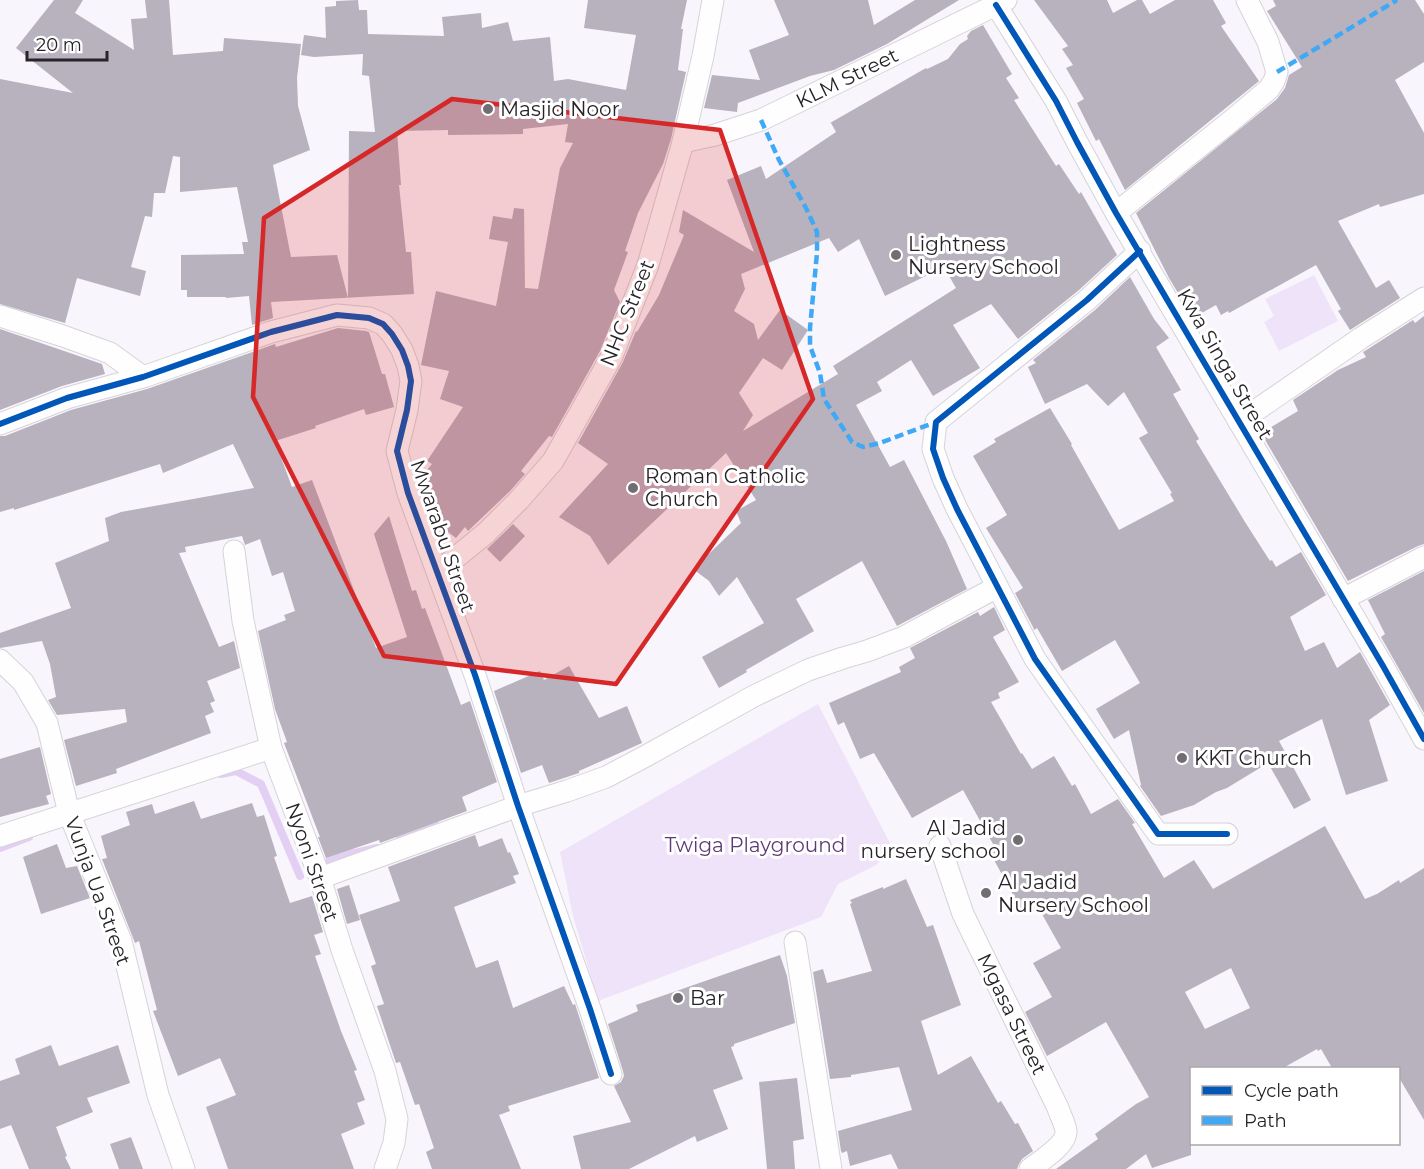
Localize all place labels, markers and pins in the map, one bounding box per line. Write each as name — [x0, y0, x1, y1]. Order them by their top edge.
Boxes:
place label: Masjid Noor — [500, 97, 620, 121]
marker: Masjid Noor — [481, 102, 495, 116]
place label: Lightness Nursery School — [908, 232, 1059, 279]
marker: Lightness Nursery School — [889, 248, 903, 262]
place label: Roman Catholic Church — [645, 464, 806, 511]
marker: Roman Catholic Church — [626, 481, 640, 495]
place label: KKT Church — [1194, 746, 1312, 770]
marker: KKT Church — [1175, 751, 1189, 765]
place label: Al Jadid nursery school — [860, 816, 1006, 863]
marker: Al Jadid nursery school — [1011, 833, 1025, 847]
place label: Al Jadid Nursery School — [998, 870, 1149, 917]
marker: Al Jadid Nursery School — [979, 886, 993, 900]
place label: Bar — [690, 986, 725, 1010]
marker: Bar — [671, 991, 685, 1005]

